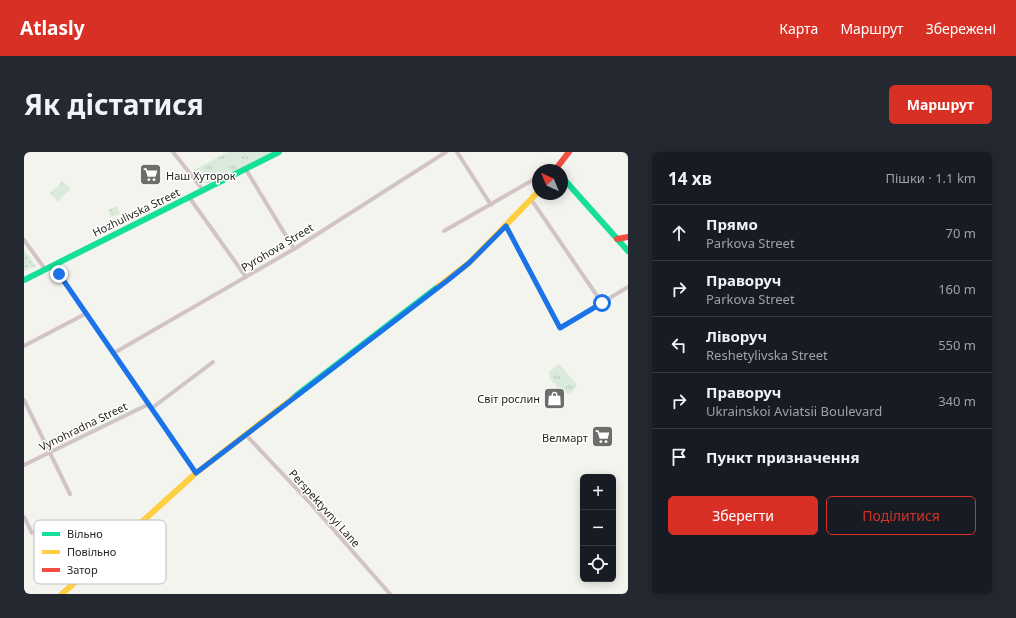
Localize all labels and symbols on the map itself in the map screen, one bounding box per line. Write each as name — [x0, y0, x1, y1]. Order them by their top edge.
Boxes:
supermarket icon: Наш Хуторок — [138, 162, 164, 188]
north arrow — [532, 164, 568, 200]
place label: Наш Хуторок — [166, 168, 236, 183]
street label: Hozhulivska Street — [90, 184, 182, 240]
street label: Pyrohova Street — [238, 219, 316, 274]
route end — [50, 265, 68, 283]
route start — [593, 294, 611, 312]
shop icon: Світ рослин — [542, 385, 568, 411]
place label: Світ рослин — [477, 391, 540, 406]
street label: Vynohradna Street — [36, 398, 130, 454]
supermarket icon: Велмарт — [590, 424, 616, 450]
place label: Велмарт — [542, 430, 588, 445]
street label: Perspektyvnyi Lane — [286, 466, 364, 550]
legend — [34, 520, 166, 584]
text: Вільно — [67, 526, 103, 541]
text: Повільно — [67, 544, 116, 559]
text: Затор — [67, 562, 98, 577]

